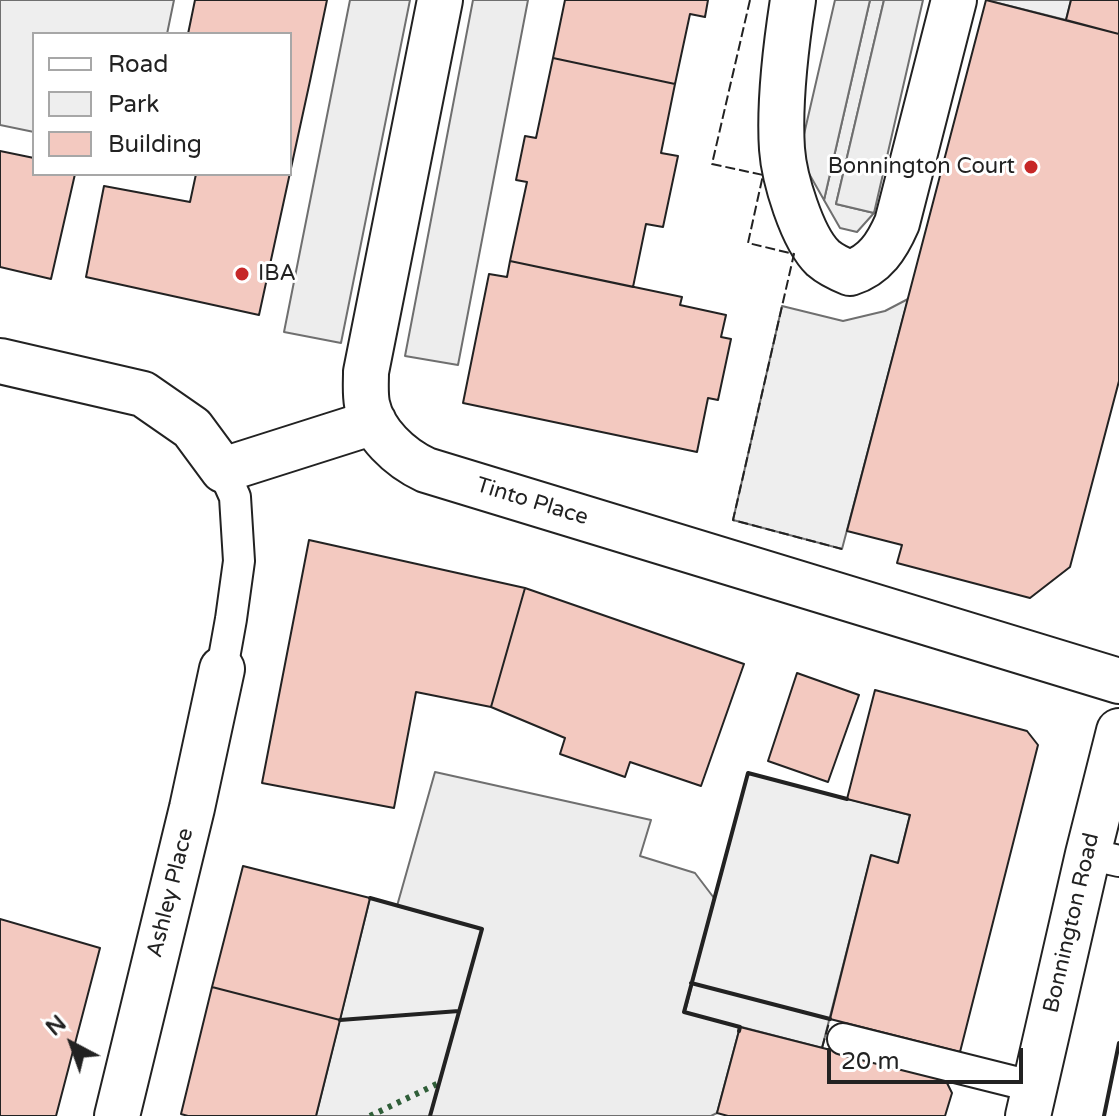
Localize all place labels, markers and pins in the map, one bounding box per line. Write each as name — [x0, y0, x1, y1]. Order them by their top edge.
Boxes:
place label: Bonnington Court — [828, 154, 1015, 180]
marker: Bonnington Court — [1022, 158, 1040, 176]
place label: IBA — [258, 261, 296, 287]
marker: IBA — [233, 265, 251, 283]

